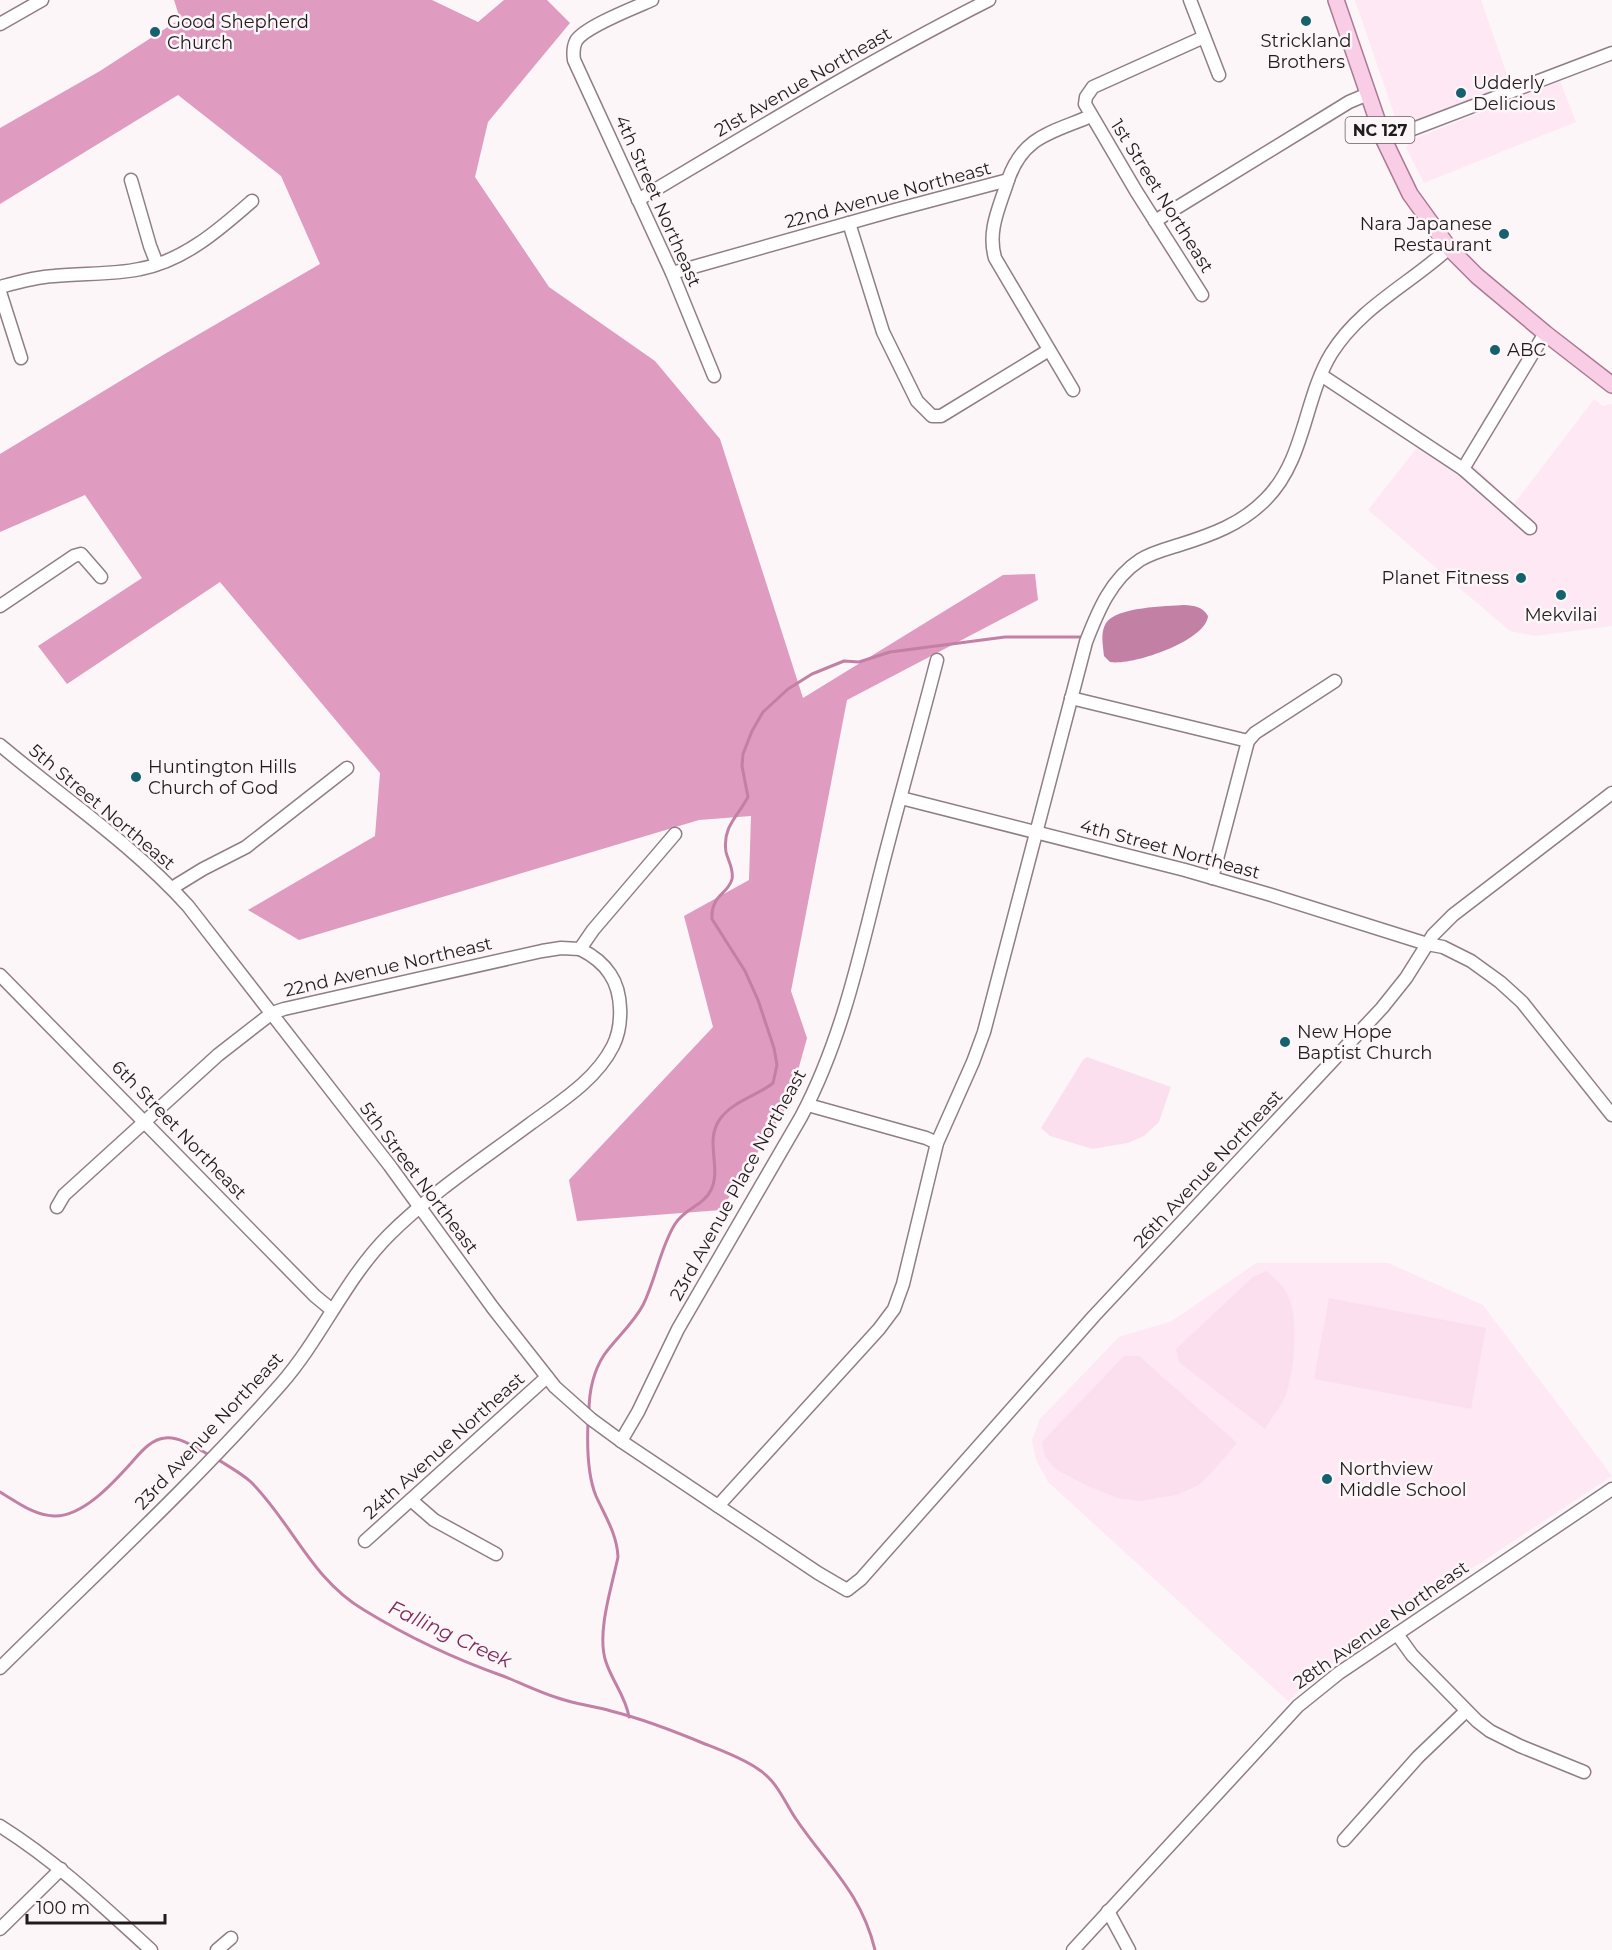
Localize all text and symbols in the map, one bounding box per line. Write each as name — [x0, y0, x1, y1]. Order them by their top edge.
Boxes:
place label: Good Shepherd Church — [167, 11, 309, 54]
marker: Strickland Brothers — [1299, 14, 1313, 28]
street label: 21st Avenue Northeast — [711, 22, 895, 142]
marker: Good Shepherd Church — [148, 25, 162, 39]
place label: Strickland Brothers — [1261, 30, 1351, 73]
place label: Udderly Delicious — [1473, 72, 1556, 115]
marker: Udderly Delicious — [1454, 86, 1468, 100]
street label: 4th Street Northeast — [610, 112, 706, 290]
street label: 1st Street Northeast — [1106, 115, 1218, 277]
road number: NC 127 — [1346, 117, 1414, 143]
street label: 22nd Avenue Northeast — [783, 157, 993, 233]
place label: Nara Japanese Restaurant — [1360, 213, 1492, 256]
marker: Nara Japanese Restaurant — [1497, 227, 1511, 241]
place label: ABC — [1507, 339, 1546, 361]
marker: ABC — [1488, 343, 1502, 357]
place label: Planet Fitness — [1382, 567, 1509, 589]
marker: Planet Fitness — [1514, 571, 1528, 585]
marker: Mekvilai — [1554, 588, 1568, 602]
place label: Mekvilai — [1524, 604, 1598, 626]
street label: 5th Street Northeast — [25, 740, 179, 874]
place label: Huntington Hills Church of God — [148, 756, 297, 799]
marker: Huntington Hills Church of God — [129, 770, 143, 784]
street label: 4th Street Northeast — [1078, 814, 1262, 884]
street label: 22nd Avenue Northeast — [282, 932, 494, 1002]
place label: New Hope Baptist Church — [1297, 1021, 1433, 1064]
marker: New Hope Baptist Church — [1278, 1035, 1292, 1049]
street label: 6th Street Northeast — [107, 1056, 251, 1204]
street label: 23rd Avenue Place Northeast — [665, 1065, 811, 1305]
street label: 26th Avenue Northeast — [1129, 1085, 1287, 1253]
street label: 5th Street Northeast — [355, 1098, 483, 1258]
street label: 23rd Avenue Northeast — [130, 1348, 288, 1514]
street label: 24th Avenue Northeast — [359, 1368, 529, 1524]
place label: Northview Middle School — [1339, 1458, 1467, 1501]
marker: Northview Middle School — [1320, 1472, 1334, 1486]
street label: 28th Avenue Northeast — [1289, 1556, 1473, 1694]
water label: Falling Creek — [385, 1595, 516, 1673]
scale bar — [27, 1887, 165, 1925]
text: 100 m — [36, 1897, 90, 1919]

